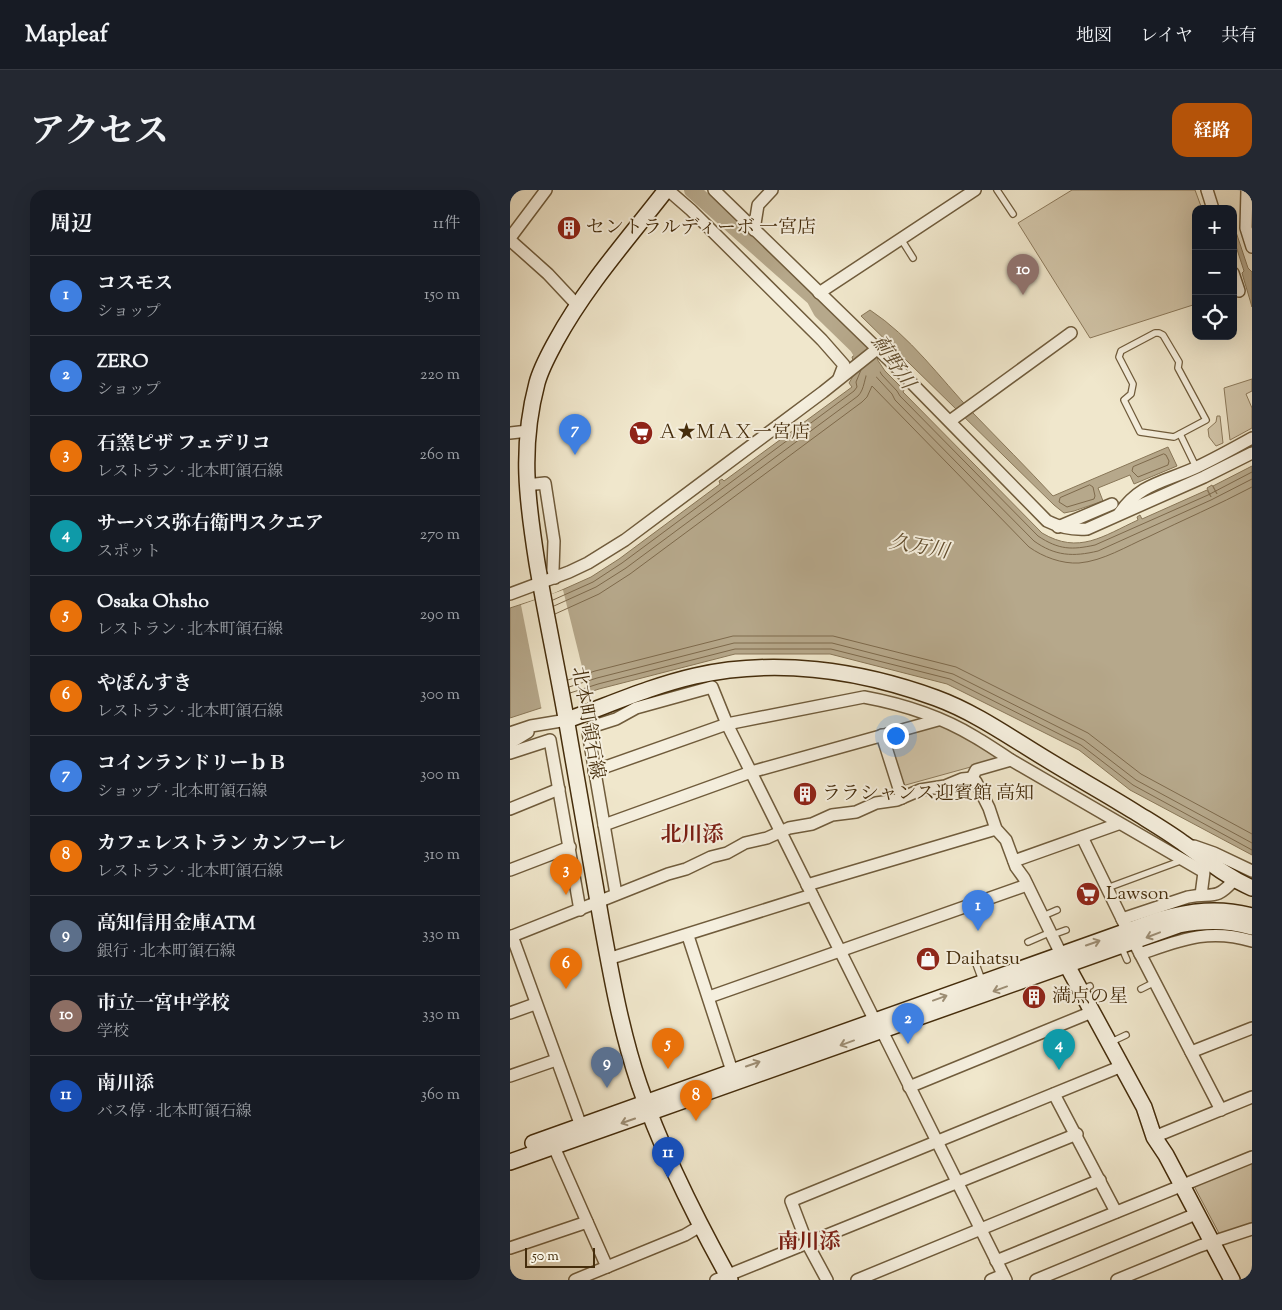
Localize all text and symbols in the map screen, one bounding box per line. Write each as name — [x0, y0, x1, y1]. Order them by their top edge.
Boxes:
text: Mapleaf — [25, 18, 108, 52]
text: 地図 — [1076, 24, 1112, 50]
text: レイヤ — [1140, 24, 1193, 50]
text: 共有 — [1221, 24, 1257, 50]
button: 経路 — [1172, 103, 1252, 157]
text: アクセス — [30, 108, 169, 159]
map controls — [1192, 205, 1237, 340]
button: + — [1192, 205, 1237, 250]
text: 周辺 — [50, 210, 92, 240]
text: 11件 — [433, 213, 460, 236]
building icon: セントラルディーボ 一宮店 — [556, 215, 582, 241]
place label: セントラルディーボ 一宮店 — [586, 215, 816, 242]
button: − — [1192, 250, 1237, 295]
pin: 10 — [1007, 254, 1039, 295]
text: コスモス — [97, 271, 173, 298]
text: 1 — [63, 284, 69, 307]
text: 150 m — [424, 284, 460, 307]
button: locate — [1192, 295, 1237, 340]
text: ショップ — [97, 301, 161, 324]
water label: 薊野川 — [863, 330, 922, 398]
text: ZERO — [97, 349, 148, 376]
text: 2 — [62, 364, 70, 387]
text: 220 m — [420, 364, 460, 387]
text: ショップ — [97, 379, 161, 402]
pin: 7 — [559, 414, 591, 455]
supermarket icon: Ａ★ＭＡＸ一宮店 — [628, 420, 654, 446]
place label: Ａ★ＭＡＸ一宮店 — [658, 420, 810, 447]
text: 石窯ピザ フェデリコ — [97, 431, 271, 458]
text: 3 — [63, 444, 69, 467]
text: 260 m — [419, 444, 460, 467]
text: レストラン · 北本町領石線 — [97, 461, 283, 484]
text: サーパス弥右衛門スクエア — [97, 511, 324, 538]
text: 4 — [62, 524, 70, 547]
text: 270 m — [420, 524, 460, 547]
water label: 久万川 — [887, 529, 953, 568]
text: スポット — [97, 541, 161, 564]
text: Osaka Ohsho — [97, 589, 209, 616]
text: 5 — [63, 604, 69, 627]
text: 290 m — [420, 604, 460, 627]
text: レストラン · 北本町領石線 — [97, 619, 283, 642]
street label: 北本町領石線 — [564, 665, 610, 781]
text: やぽんすき — [97, 671, 192, 698]
text: 6 — [62, 684, 70, 707]
text: 300 m — [420, 684, 460, 707]
text: レストラン · 北本町領石線 — [97, 701, 283, 724]
your location — [883, 723, 909, 749]
text: コインランドリーｂＢ — [97, 751, 286, 778]
text: 7 — [62, 764, 70, 787]
text: 300 m — [420, 764, 460, 787]
text: ショップ · 北本町領石線 — [97, 781, 268, 804]
building icon: ララシャンス迎賓館 高知 — [792, 781, 818, 807]
place label: ララシャンス迎賓館 高知 — [822, 781, 1034, 808]
district label: 北川添 — [661, 821, 724, 851]
text: カフェレストラン カンフーレ — [97, 831, 346, 858]
text: 8 — [62, 844, 70, 867]
text: 310 m — [423, 844, 460, 867]
pin: 3 — [550, 854, 582, 895]
text: レストラン · 北本町領石線 — [97, 861, 283, 884]
supermarket icon: Lawson — [1075, 881, 1101, 907]
place label: Lawson — [1106, 881, 1169, 908]
pin: 1 — [962, 890, 994, 931]
text: 高知信用金庫ATM — [97, 911, 256, 938]
text: 9 — [62, 924, 70, 947]
text: 330 m — [422, 924, 460, 947]
one-way arrow — [1146, 931, 1161, 940]
one-way arrow — [1084, 938, 1100, 947]
text: 銀行 · 北本町領石線 — [97, 941, 236, 964]
shop icon: Daihatsu — [915, 946, 941, 972]
place label: Daihatsu — [946, 946, 1020, 973]
pin: 6 — [550, 948, 582, 989]
building icon: 満点の星 — [1021, 984, 1047, 1010]
place label: 満点の星 — [1052, 984, 1128, 1011]
one-way arrow — [993, 985, 1008, 994]
text: 市立一宮中学校 — [97, 991, 230, 1018]
one-way arrow — [931, 993, 947, 1002]
pin: 2 — [892, 1003, 924, 1044]
text: 10 — [59, 1004, 73, 1027]
text: 330 m — [422, 1004, 460, 1027]
text: 学校 — [97, 1021, 129, 1044]
pin: 5 — [652, 1028, 684, 1069]
pin: 4 — [1043, 1029, 1075, 1070]
one-way arrow — [840, 1039, 855, 1048]
pin: 9 — [591, 1047, 623, 1088]
one-way arrow — [745, 1059, 761, 1068]
text: 南川添 — [97, 1071, 154, 1098]
pin: 8 — [680, 1080, 712, 1121]
text: 11 — [61, 1084, 71, 1107]
text: 360 m — [421, 1084, 460, 1107]
text: バス停 · 北本町領石線 — [97, 1101, 252, 1124]
one-way arrow — [621, 1117, 636, 1126]
pin: 11 — [652, 1137, 684, 1178]
district label: 南川添 — [778, 1228, 841, 1258]
scale bar — [525, 1245, 595, 1268]
text: 50 m — [532, 1247, 559, 1267]

